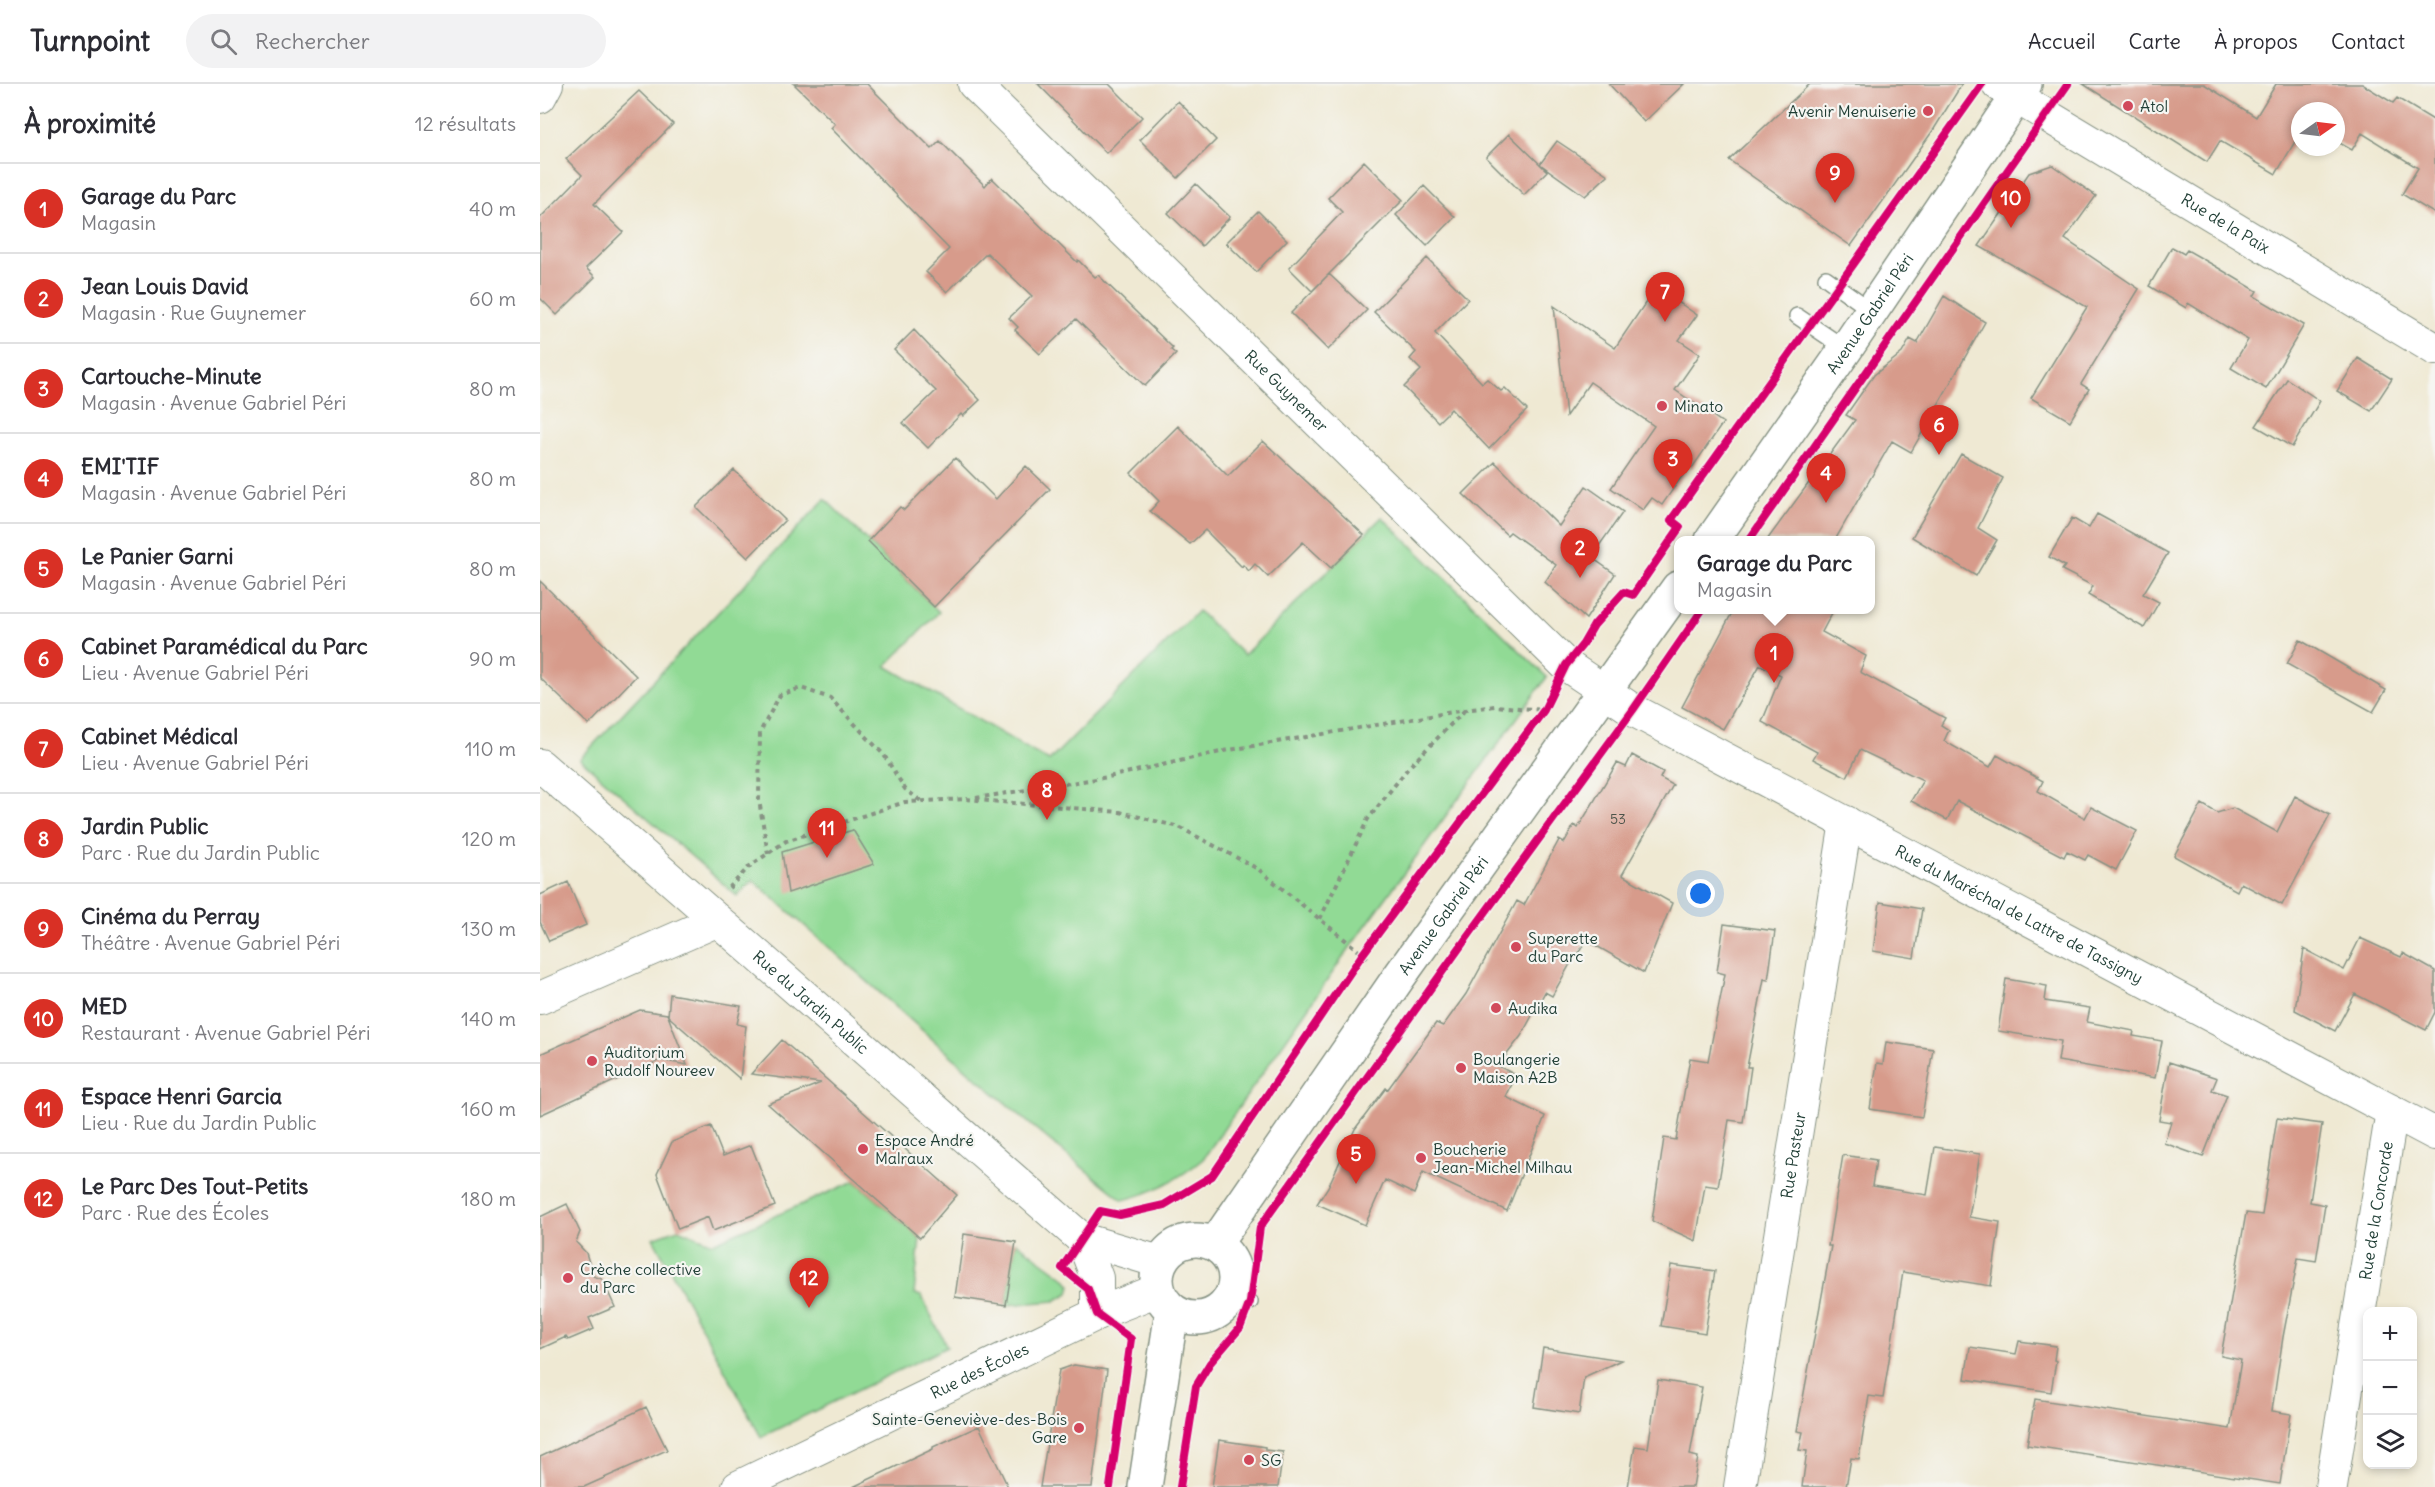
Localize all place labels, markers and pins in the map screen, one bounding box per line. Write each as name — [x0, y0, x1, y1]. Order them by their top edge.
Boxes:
place label: Atol — [2140, 96, 2168, 116]
marker: Atol — [2121, 99, 2135, 113]
place label: Avenir Menuiserie — [1788, 101, 1916, 121]
marker: Avenir Menuiserie — [1921, 104, 1935, 118]
pin: 9 — [1816, 154, 1854, 203]
pin: 10 — [1992, 178, 2030, 228]
pin: 7 — [1646, 272, 1684, 322]
place label: Minato — [1674, 396, 1723, 416]
marker: Minato — [1655, 399, 1669, 413]
pin: 6 — [1920, 406, 1958, 455]
pin: 3 — [1654, 440, 1692, 489]
pin: 4 — [1806, 454, 1846, 503]
pin: 2 — [1560, 528, 1600, 578]
pin: 1 — [1754, 634, 1794, 683]
pin: 8 — [1028, 770, 1066, 820]
pin: 11 — [808, 808, 846, 858]
place label: Superette du Parc — [1528, 928, 1598, 966]
marker: Superette du Parc — [1509, 940, 1523, 954]
place label: Audika — [1508, 998, 1558, 1018]
marker: Audika — [1489, 1001, 1503, 1015]
place label: Auditorium Rudolf Noureev — [604, 1042, 715, 1080]
place label: Boulangerie Maison A2B — [1473, 1049, 1560, 1087]
marker: Auditorium Rudolf Noureev — [585, 1054, 599, 1068]
marker: Boulangerie Maison A2B — [1454, 1061, 1468, 1075]
place label: Espace André Malraux — [875, 1130, 974, 1168]
pin: 5 — [1336, 1134, 1376, 1184]
place label: Boucherie Jean-Michel Milhau — [1433, 1139, 1572, 1177]
marker: Espace André Malraux — [856, 1142, 870, 1156]
marker: Boucherie Jean-Michel Milhau — [1414, 1151, 1428, 1165]
pin: 12 — [790, 1258, 828, 1308]
place label: Crèche collective du Parc — [580, 1259, 701, 1297]
marker: Crèche collective du Parc — [561, 1271, 575, 1285]
place label: Sainte-Geneviève-des-Bois Gare — [872, 1409, 1067, 1447]
marker: Sainte-Geneviève-des-Bois Gare — [1072, 1421, 1086, 1435]
place label: SG — [1261, 1450, 1281, 1470]
marker: SG — [1242, 1453, 1256, 1467]

